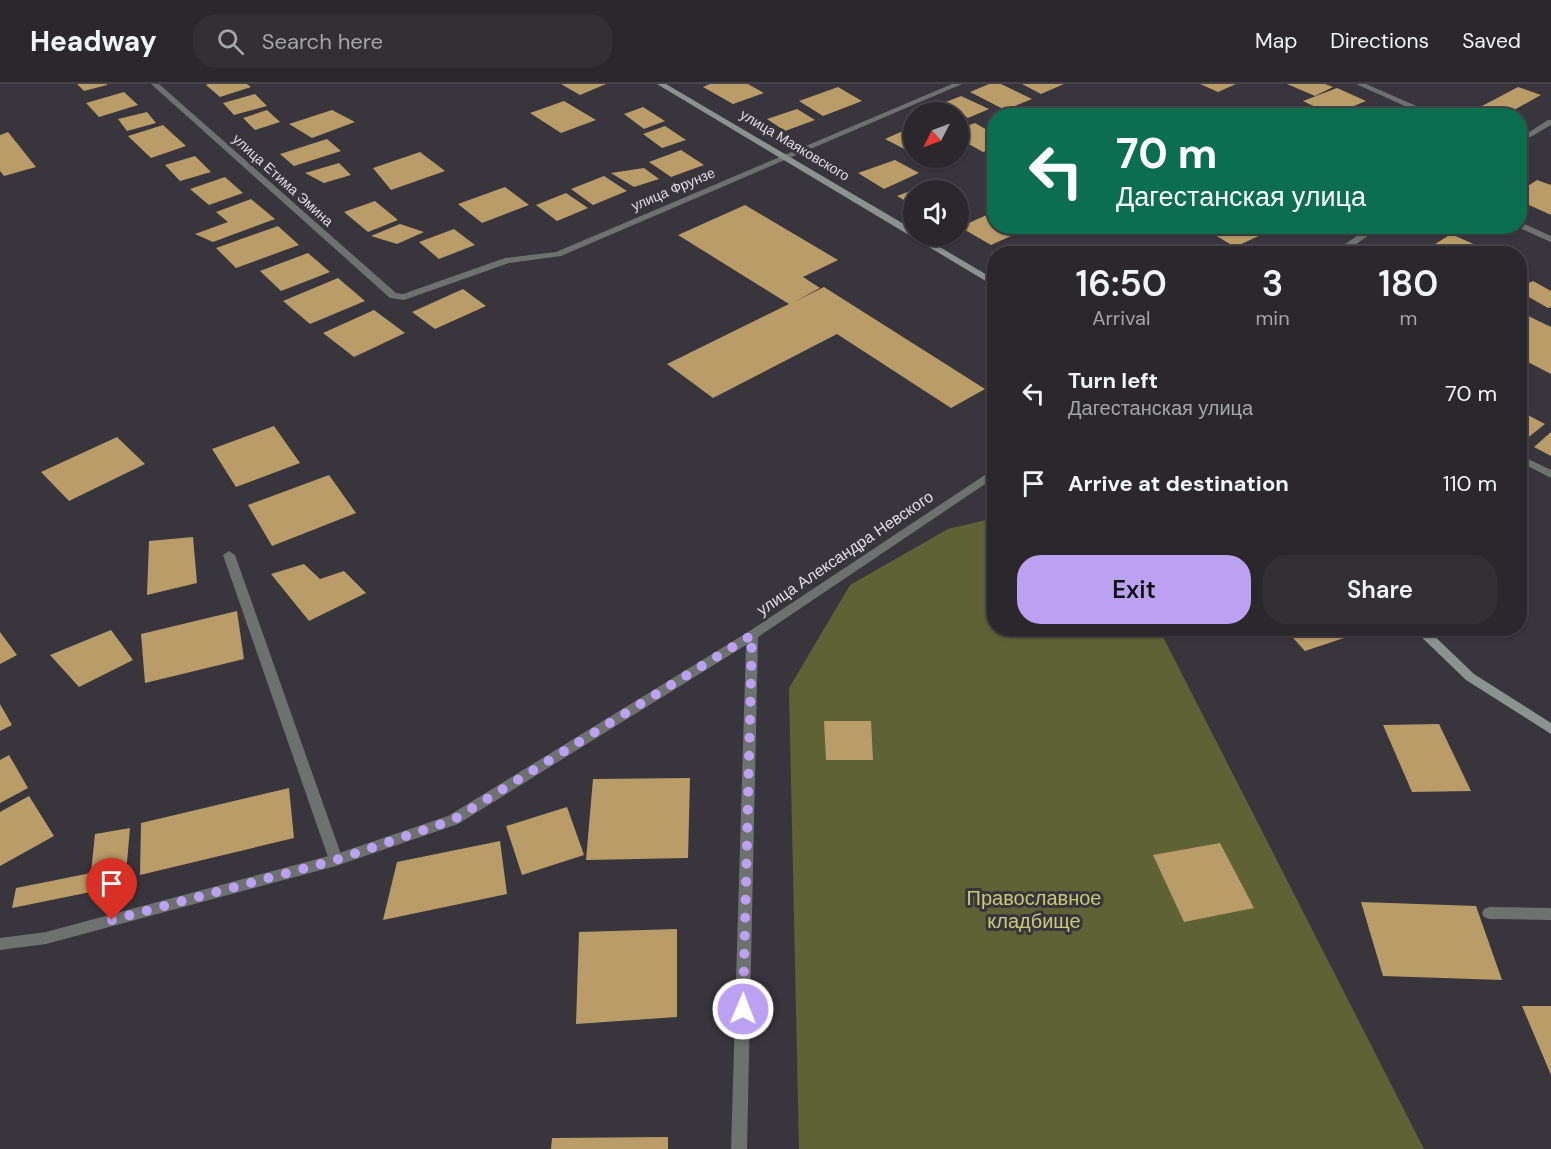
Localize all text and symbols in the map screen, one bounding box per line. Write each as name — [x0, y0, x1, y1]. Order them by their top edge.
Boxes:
search box — [193, 14, 613, 68]
text: Headway — [30, 23, 157, 60]
icon: search — [214, 25, 247, 58]
text: Search here — [262, 27, 383, 56]
text: Map — [1255, 27, 1297, 55]
text: Directions — [1330, 27, 1429, 55]
text: Saved — [1462, 27, 1521, 55]
north arrow — [903, 102, 969, 168]
map controls — [903, 102, 969, 246]
street label: улица Маяковского — [737, 105, 853, 185]
text: 70 m — [1116, 126, 1217, 181]
street label: улица Етима Эмина — [229, 130, 337, 230]
icon: left — [1017, 132, 1095, 210]
street label: улица Фрунзе — [628, 163, 718, 215]
text: Дагестанская улица — [1116, 179, 1366, 214]
button: sound — [903, 180, 969, 246]
text: 16:50 — [1076, 260, 1167, 307]
text: 3 — [1262, 260, 1283, 307]
text: 180 — [1378, 260, 1438, 307]
text: Arrival — [1092, 305, 1150, 331]
text: min — [1256, 305, 1290, 331]
text: m — [1399, 305, 1417, 331]
text: Turn left — [1068, 366, 1158, 395]
icon: left — [1017, 377, 1050, 410]
text: 70 m — [1445, 379, 1497, 408]
text: Дагестанская улица — [1068, 395, 1253, 421]
icon: arrive — [1017, 467, 1050, 500]
text: Arrive at destination — [1068, 469, 1289, 498]
text: 110 m — [1443, 469, 1497, 498]
street label: улица Александра Невского — [753, 486, 937, 620]
button: Exit — [1017, 555, 1251, 624]
button: Share — [1263, 555, 1497, 624]
pin — [86, 858, 137, 920]
icon: arrive — [95, 867, 128, 900]
park label: Православное кладбище — [967, 885, 1101, 934]
position arrow — [711, 977, 775, 1041]

